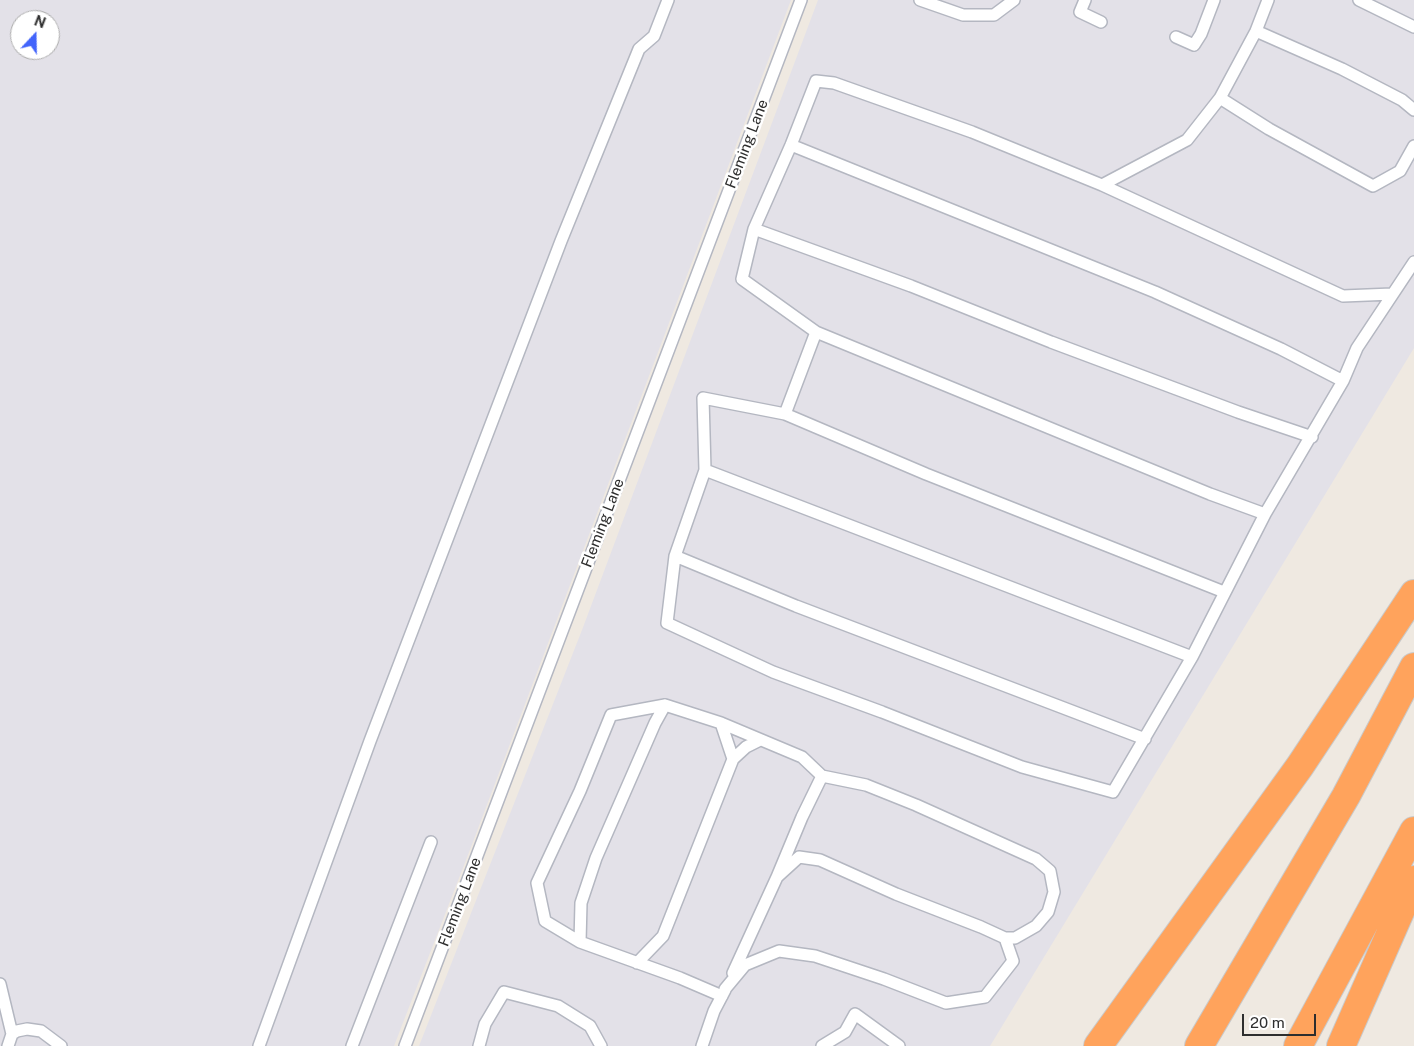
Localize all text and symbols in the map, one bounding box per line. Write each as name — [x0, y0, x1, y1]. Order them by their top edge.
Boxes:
north arrow — [10, 10, 60, 60]
text: N — [32, 12, 48, 31]
street label: Fleming Lane — [722, 97, 772, 191]
street label: Fleming Lane — [578, 476, 628, 570]
street label: Fleming Lane — [435, 855, 485, 949]
scale bar — [1244, 1004, 1318, 1036]
text: 20 m — [1250, 1014, 1285, 1031]

